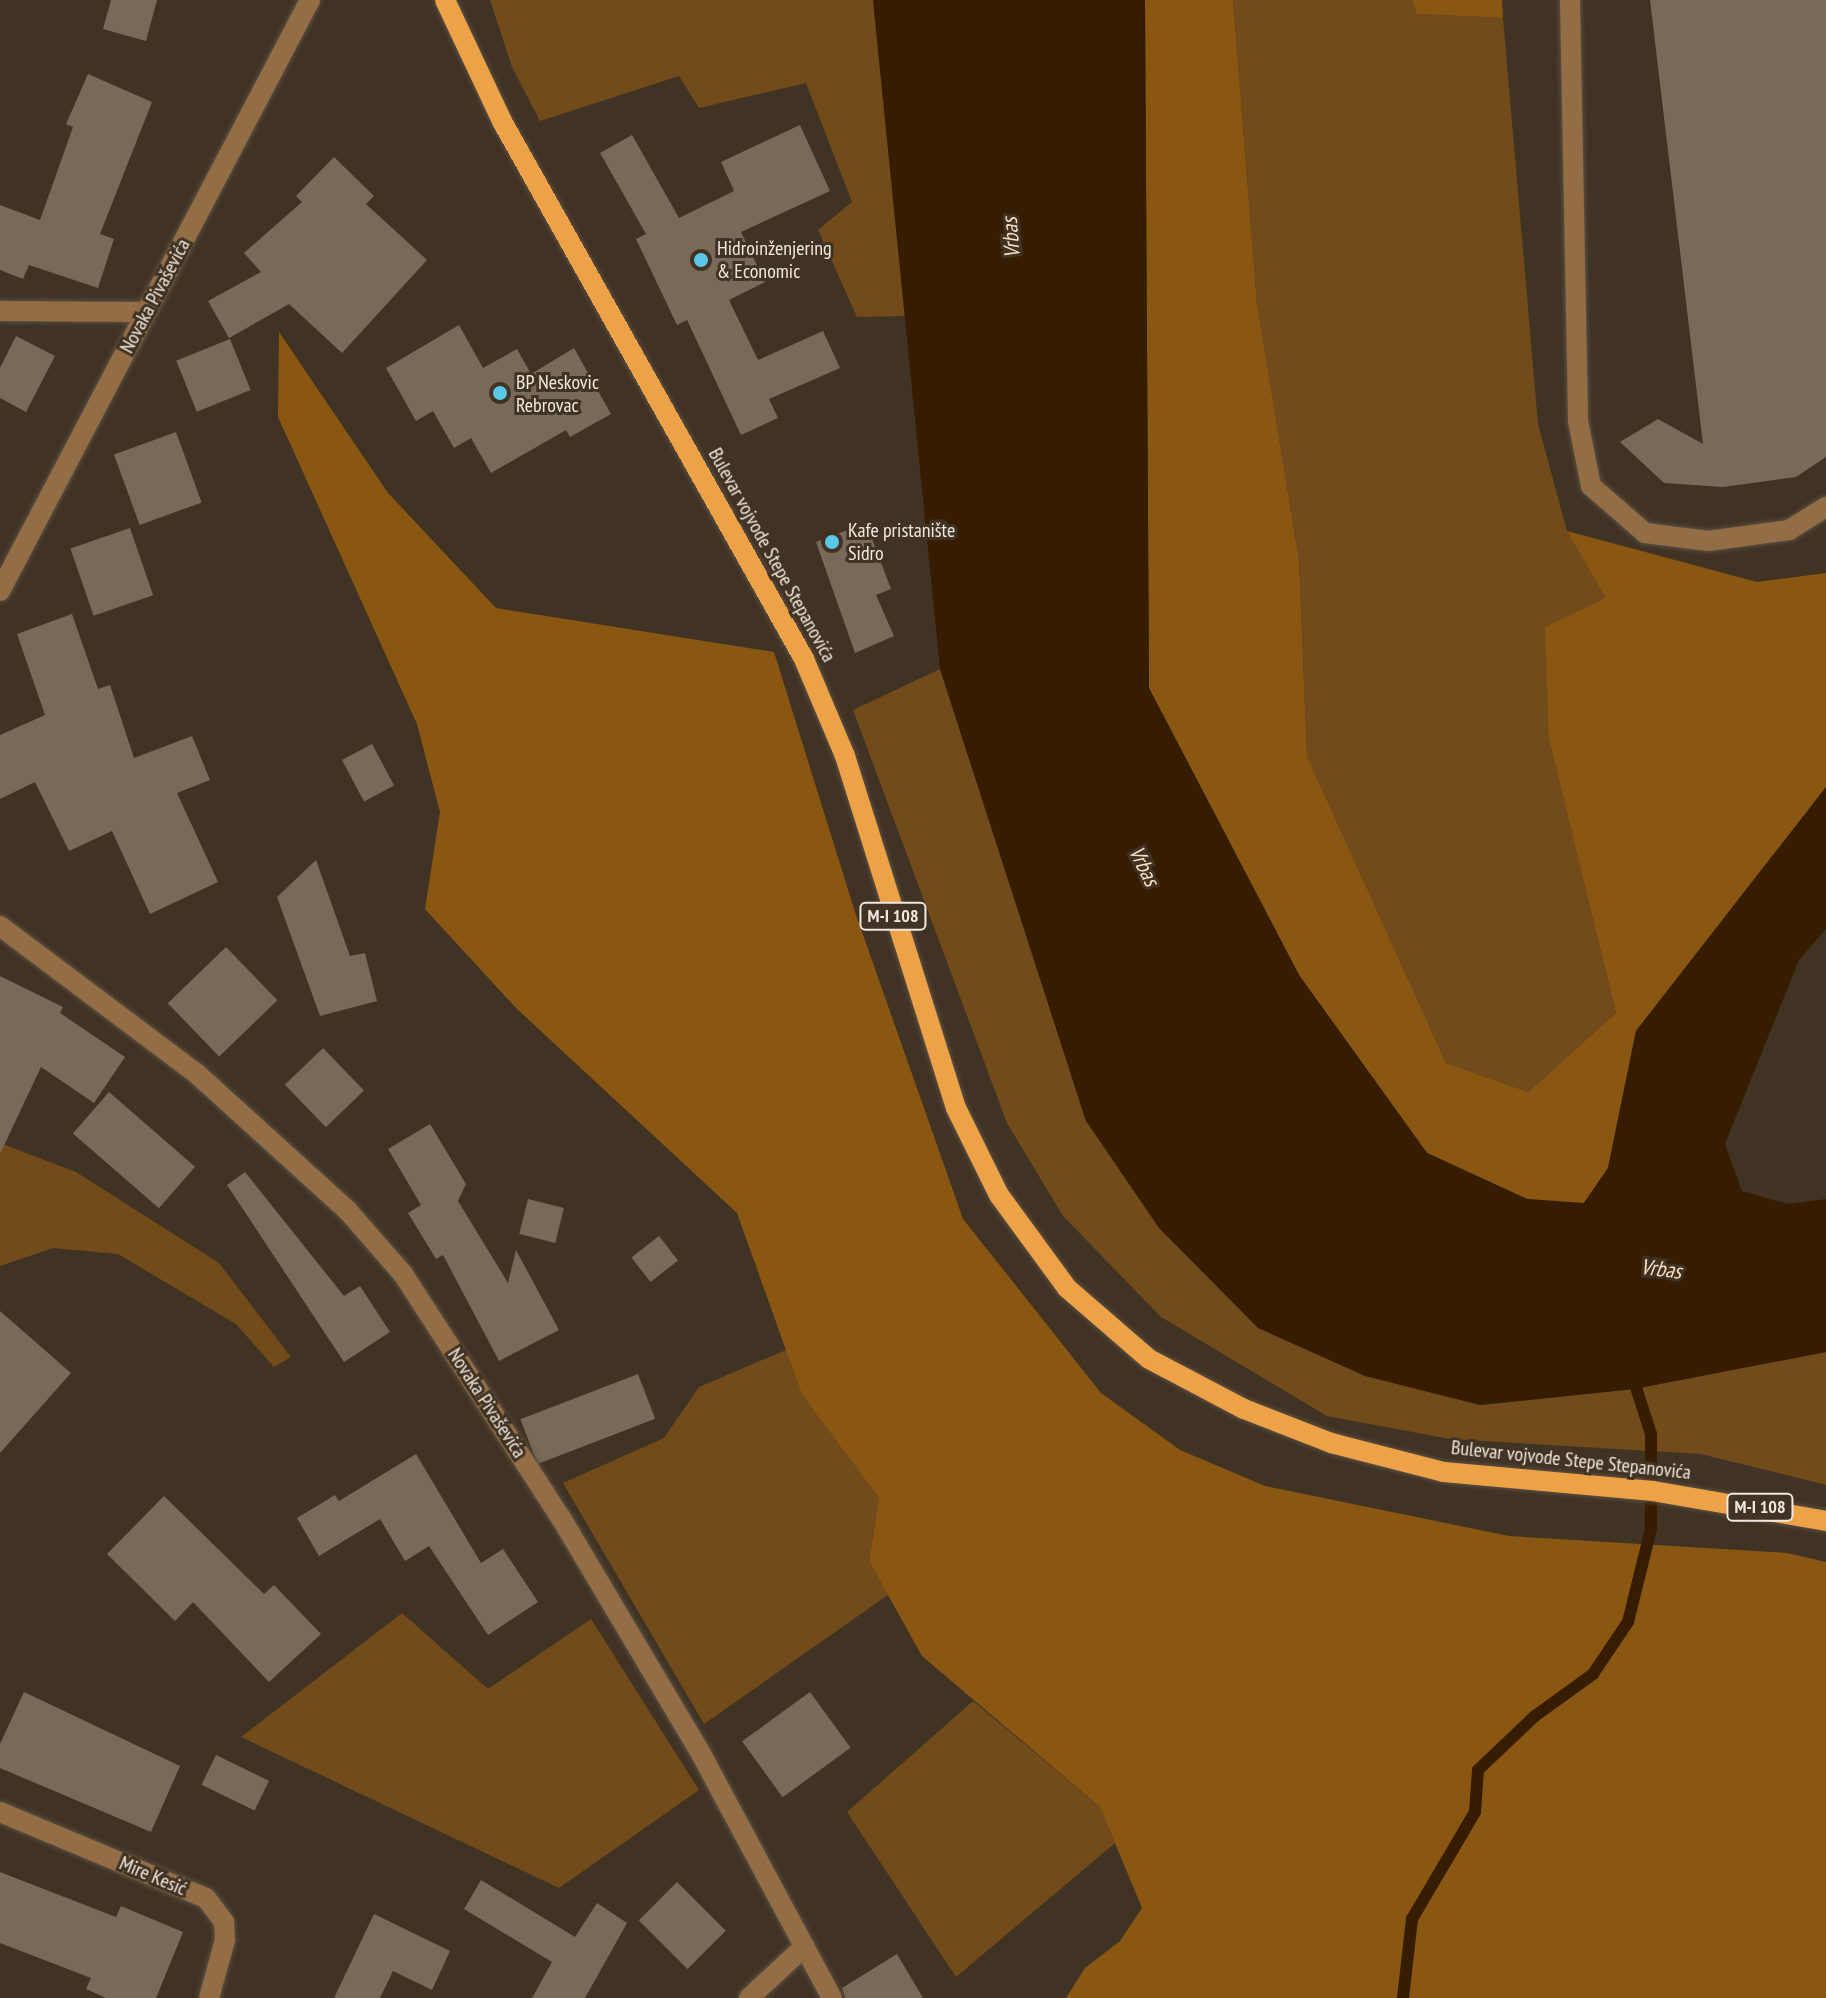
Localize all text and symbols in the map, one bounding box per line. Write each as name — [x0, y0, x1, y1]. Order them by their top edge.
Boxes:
water label: Vrbas — [996, 216, 1026, 260]
street label: Novaka Pivaševića — [115, 235, 195, 357]
place label: Hidroinženjering & Economic — [717, 236, 832, 283]
marker: Hidroinženjering & Economic — [692, 251, 710, 269]
place label: BP Neskovic Rebrovac — [516, 370, 600, 417]
marker: BP Neskovic Rebrovac — [491, 384, 509, 402]
street label: Bulevar vojvode Stepe Stepanovića — [703, 444, 841, 666]
place label: Kafe pristanište Sidro — [848, 518, 955, 565]
marker: Kafe pristanište Sidro — [823, 533, 841, 551]
water label: Vrbas — [1123, 842, 1165, 890]
road number: M-I 108 — [859, 902, 927, 930]
water label: Vrbas — [1639, 1253, 1683, 1285]
street label: Novaka Pivaševića — [443, 1344, 531, 1462]
street label: Bulevar vojvode Stepe Stepanovića — [1450, 1435, 1692, 1485]
road number: M-I 108 — [1726, 1493, 1794, 1521]
street label: Mire Kesić — [116, 1851, 190, 1901]

